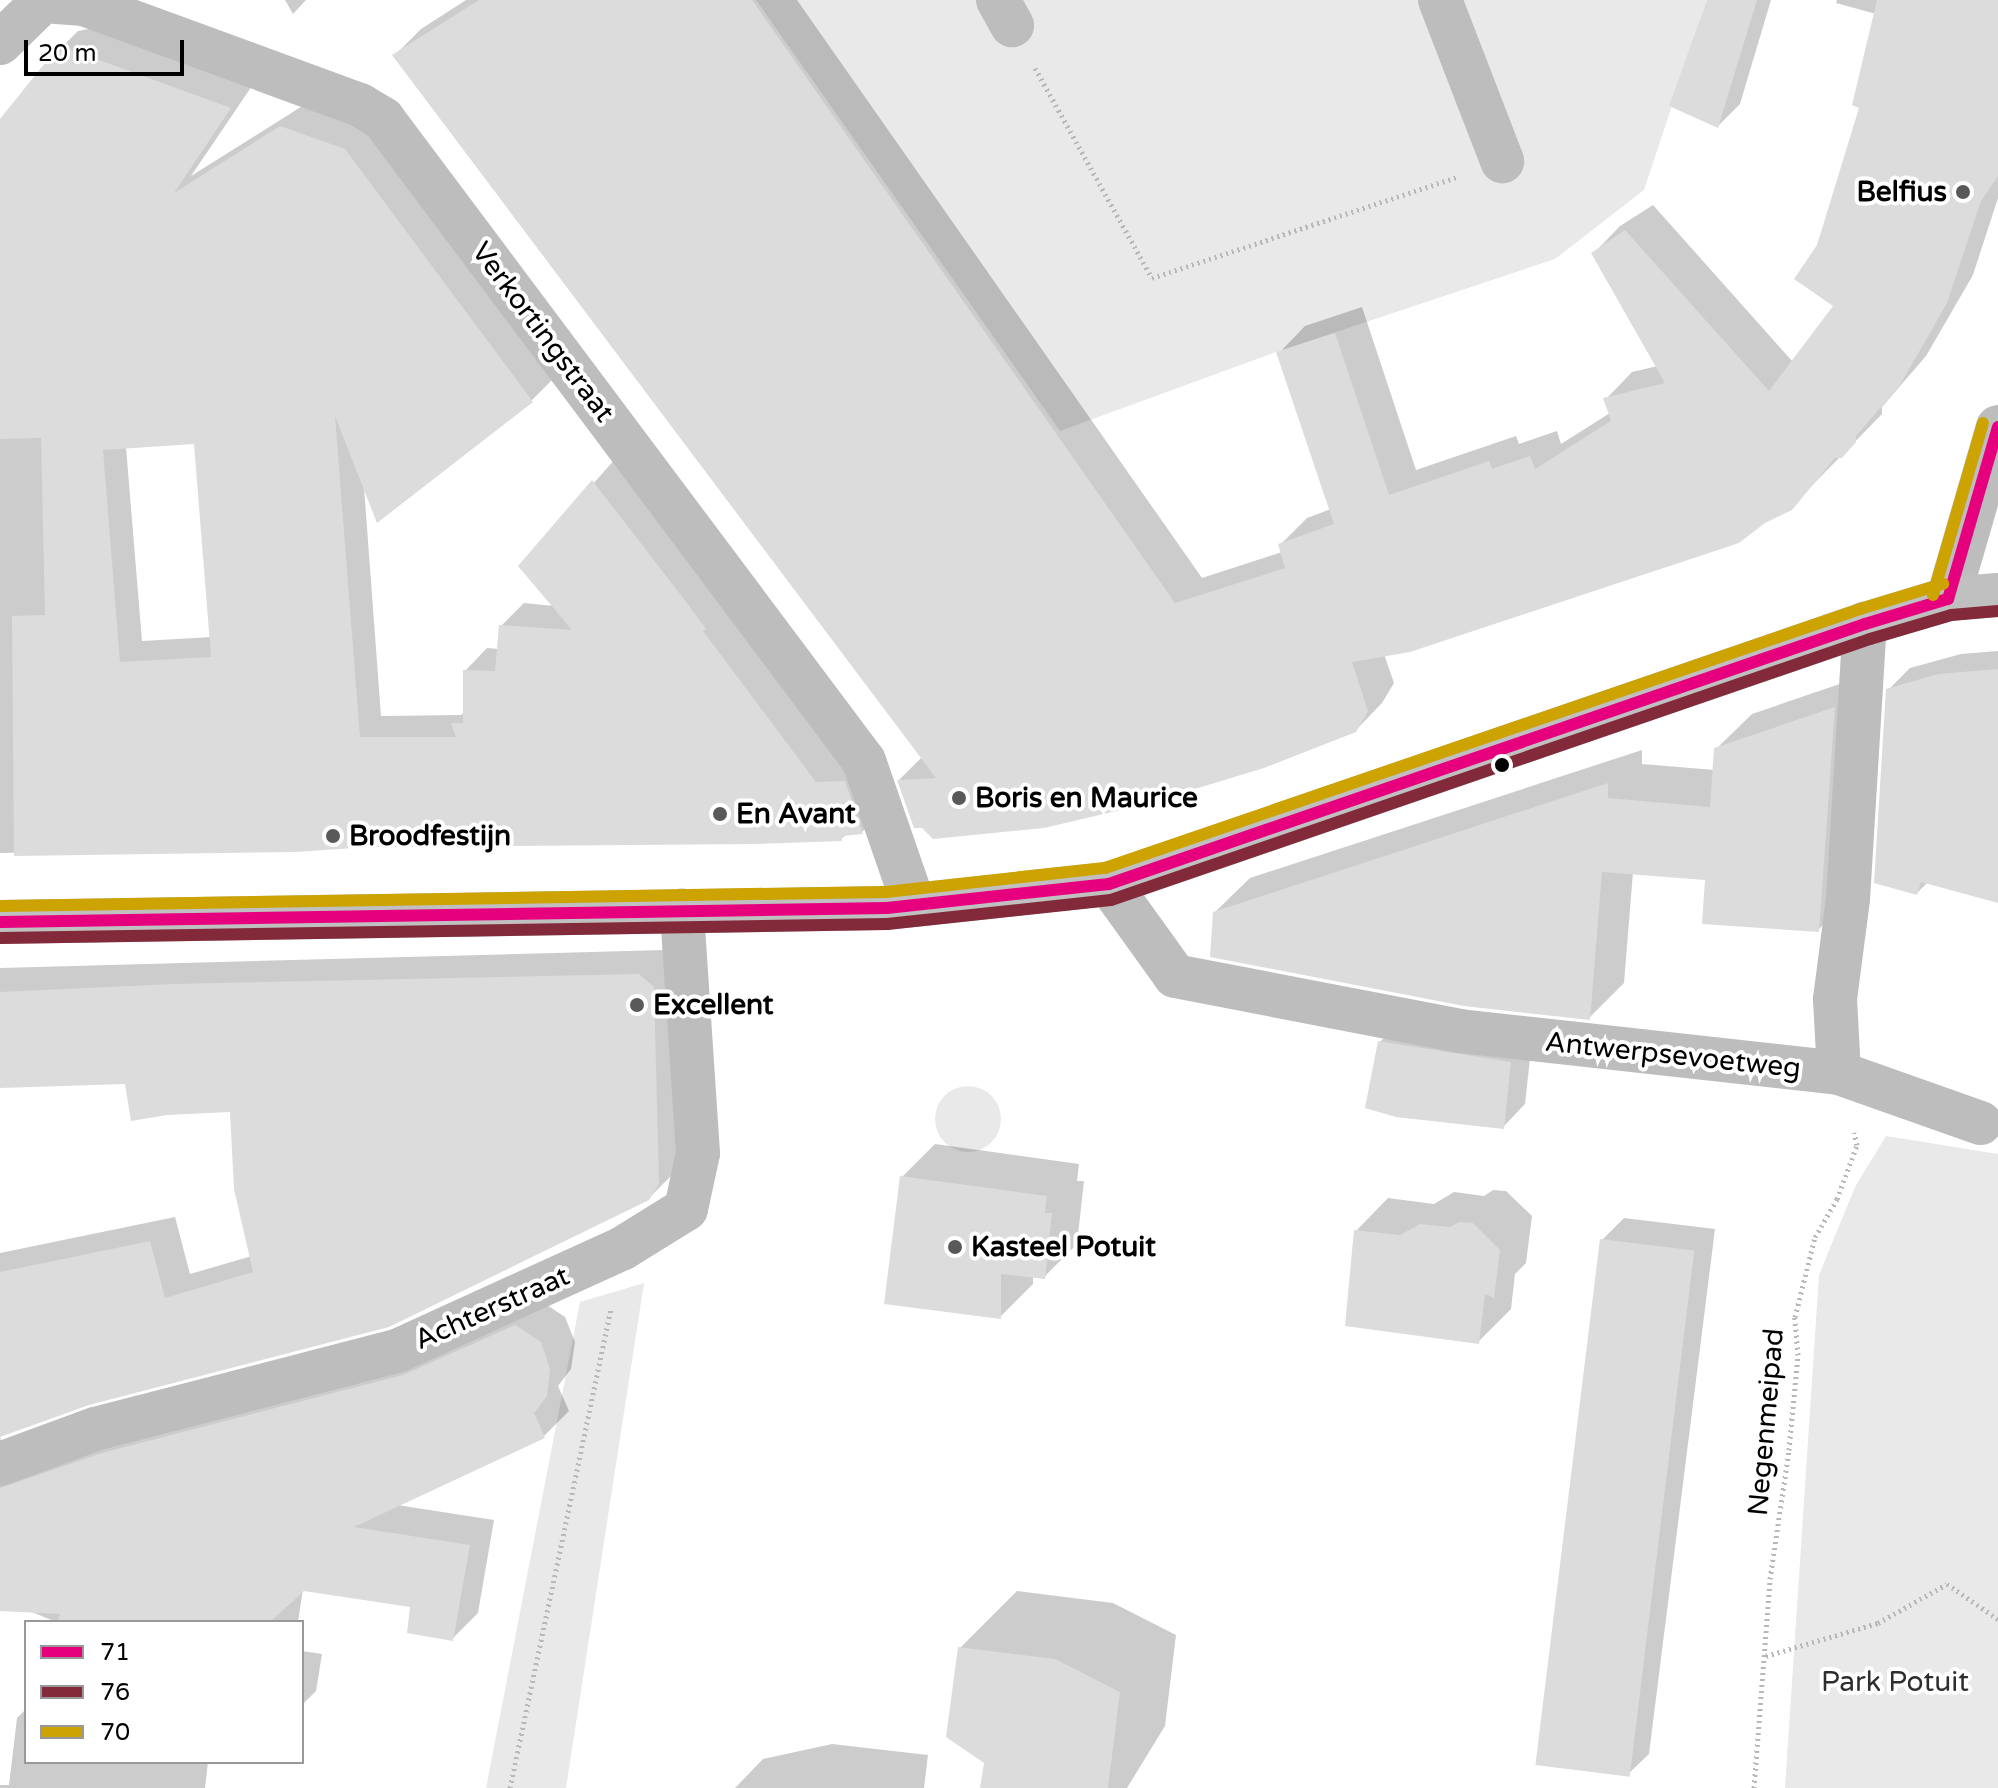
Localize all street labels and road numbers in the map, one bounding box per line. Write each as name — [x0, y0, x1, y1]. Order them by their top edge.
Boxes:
street label: Verkortingstraat — [465, 236, 621, 428]
street label: Antwerpsevoetweg — [1543, 1025, 1803, 1085]
street label: Achterstraat — [409, 1259, 575, 1357]
street label: Negenmeipad — [1741, 1327, 1791, 1517]

